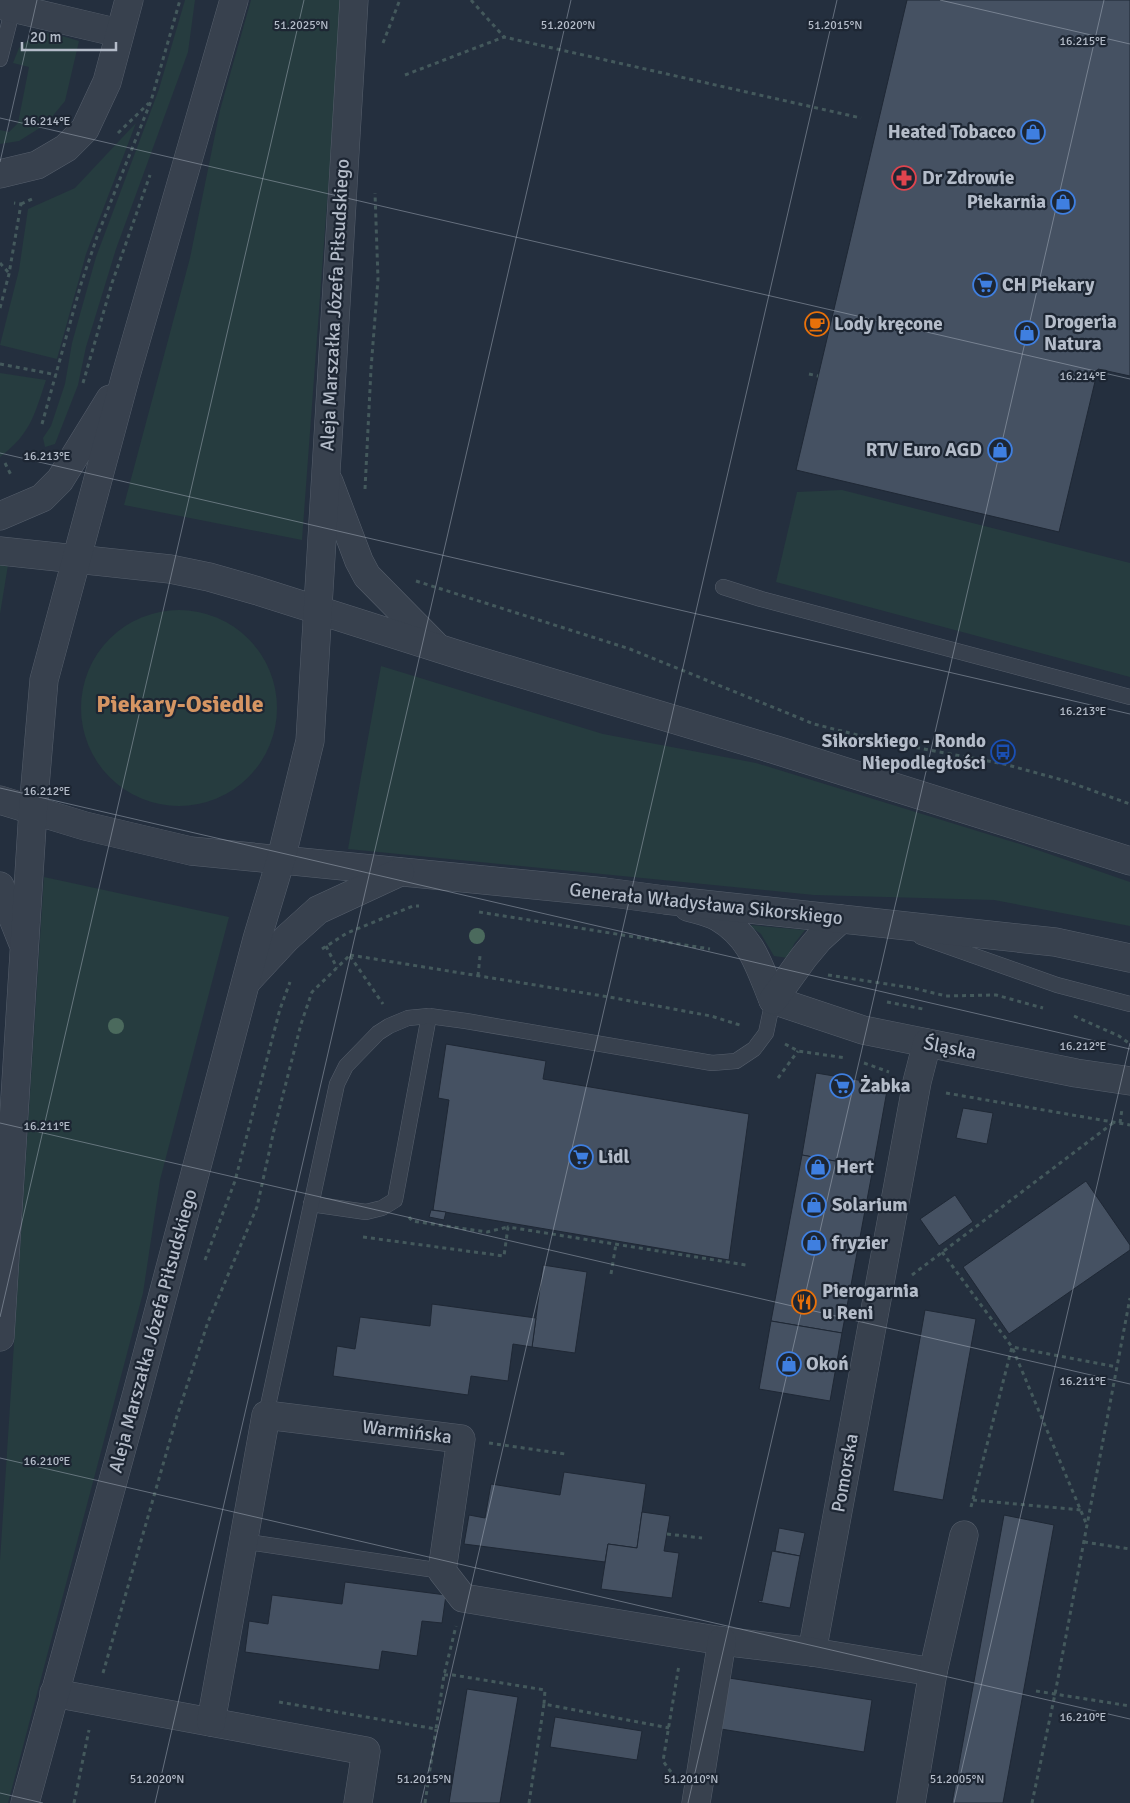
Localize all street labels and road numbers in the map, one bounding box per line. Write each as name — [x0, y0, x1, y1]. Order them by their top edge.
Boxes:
street label: Aleja Marszałka Józefa Piłsudskiego — [315, 158, 355, 452]
street label: Generała Władysława Sikorskiego — [568, 878, 844, 930]
street label: Śląska — [922, 1031, 978, 1065]
street label: Aleja Marszałka Józefa Piłsudskiego — [104, 1186, 203, 1476]
street label: Warmińska — [361, 1415, 453, 1449]
street label: Pomorska — [826, 1432, 864, 1514]

